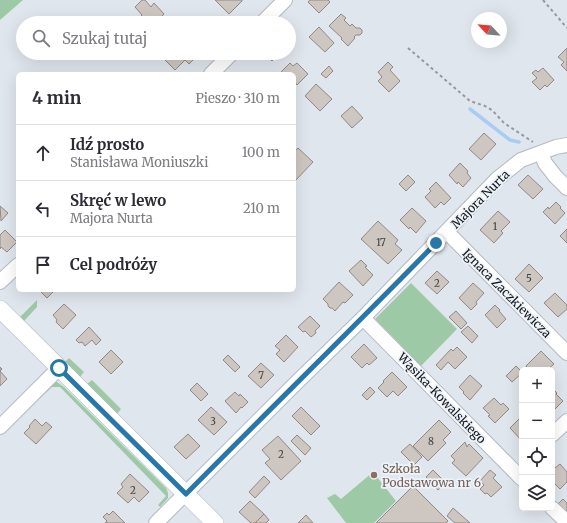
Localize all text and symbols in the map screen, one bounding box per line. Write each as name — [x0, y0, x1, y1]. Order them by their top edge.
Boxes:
north arrow — [471, 12, 507, 48]
search box — [16, 16, 296, 60]
icon: search — [30, 27, 52, 49]
text: Szukaj tutaj — [62, 29, 147, 48]
text: 4 min — [32, 87, 81, 109]
text: Pieszo · 310 m — [195, 90, 280, 107]
text: Idź prosto — [70, 135, 144, 154]
icon: ahead — [32, 142, 54, 164]
text: 100 m — [242, 144, 280, 161]
text: Stanisława Moniuszki — [70, 154, 208, 171]
street label: Majora Nurta — [448, 166, 513, 231]
text: Skręć w lewo — [70, 191, 166, 210]
icon: left — [32, 198, 54, 220]
text: 210 m — [243, 200, 280, 217]
text: Majora Nurta — [70, 210, 153, 227]
house number: 1 — [493, 220, 498, 233]
route end — [427, 234, 445, 252]
house number: 17 — [376, 236, 386, 249]
street label: Ignaca Zaczkiewicza — [459, 245, 555, 341]
icon: arrive — [32, 254, 54, 276]
text: Cel podróży — [70, 255, 157, 274]
house number: 5 — [526, 272, 532, 285]
house number: 2 — [434, 277, 440, 290]
street label: Wąsika-Kowalskiego — [394, 349, 489, 446]
route start — [50, 359, 68, 377]
map controls — [519, 367, 555, 511]
button: + — [519, 367, 555, 403]
house number: 7 — [258, 369, 264, 382]
button: − — [519, 403, 555, 439]
house number: 3 — [210, 415, 216, 428]
house number: 8 — [428, 435, 434, 448]
button: locate — [519, 439, 555, 475]
house number: 2 — [278, 448, 284, 461]
place label: Szkoła Podstawowa nr 6 — [382, 461, 481, 490]
marker: Szkoła Podstawowa nr 6 — [369, 470, 379, 480]
button: layers — [519, 475, 555, 511]
house number: 2 — [130, 484, 136, 497]

